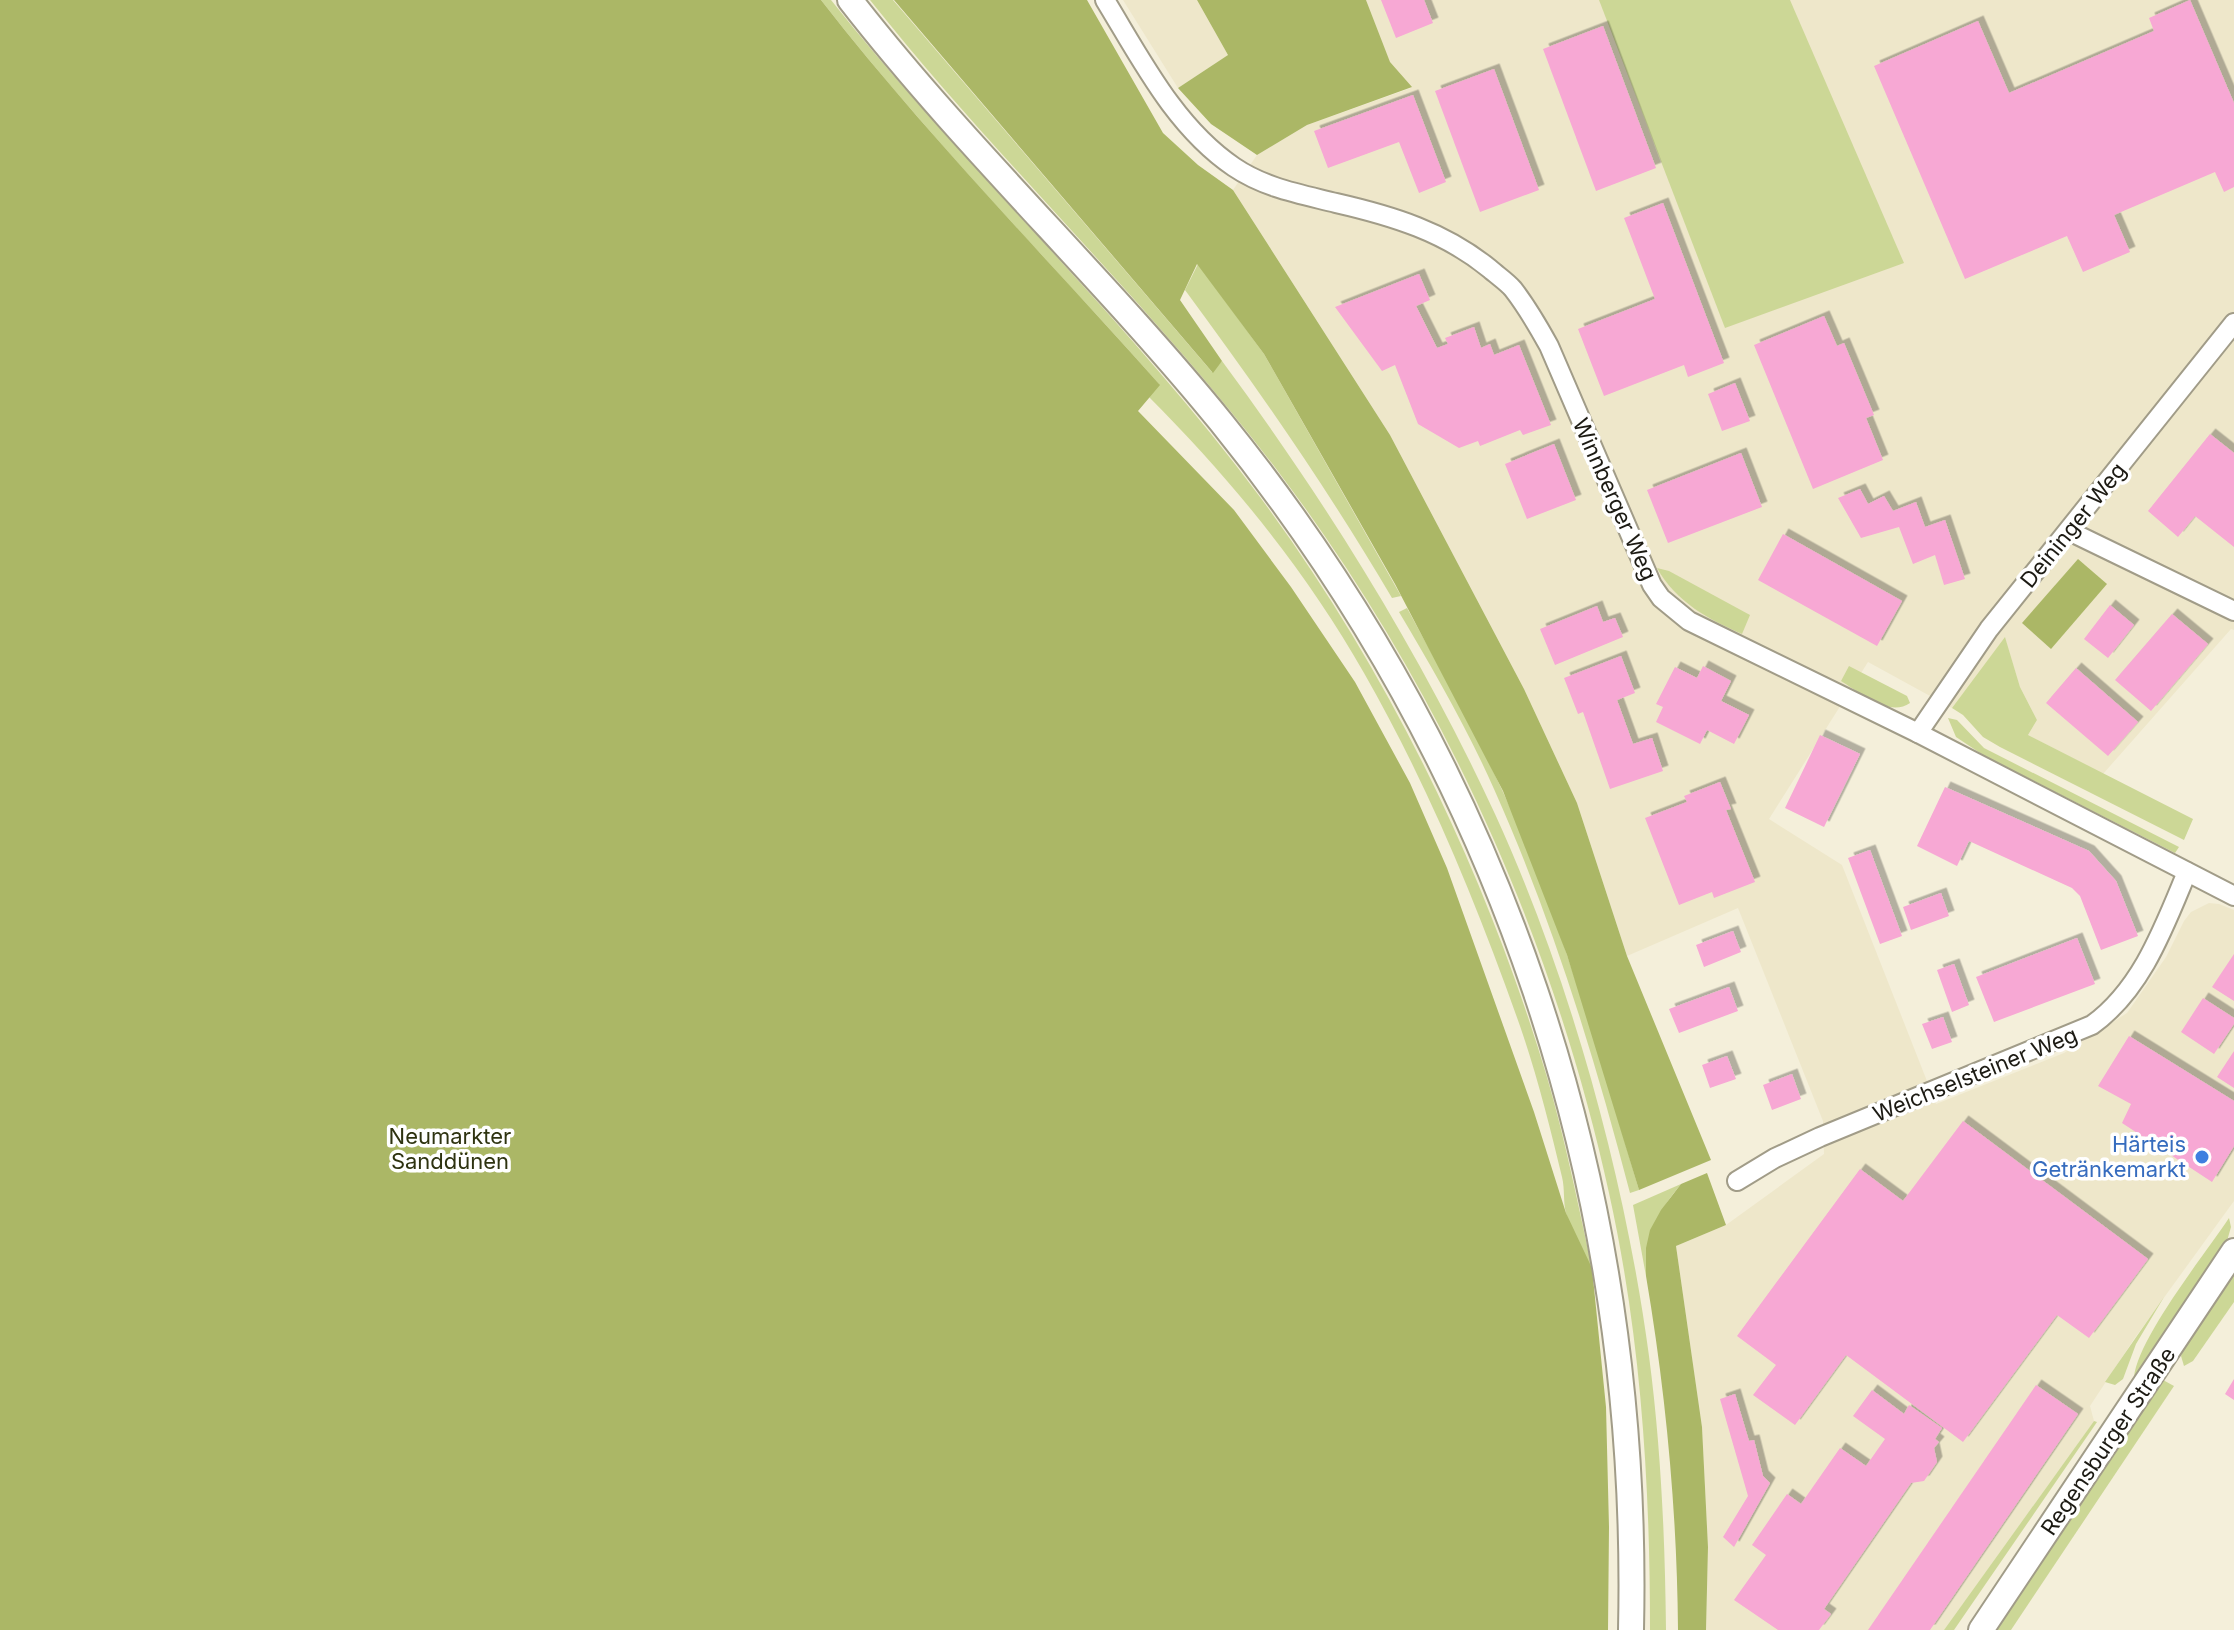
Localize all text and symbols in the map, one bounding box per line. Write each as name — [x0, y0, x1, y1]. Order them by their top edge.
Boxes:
street label: Winnberger Weg — [1568, 414, 1662, 584]
street label: Deininger Weg — [2015, 457, 2131, 593]
street label: Weichselsteiner Weg — [1869, 1021, 2081, 1127]
park label: Neumarkter Sanddünen — [389, 1123, 511, 1174]
place label: Härteis Getränkemarkt — [2032, 1131, 2186, 1182]
marker: Härteis Getränkemarkt — [2193, 1148, 2211, 1166]
street label: Regensburger Straße — [2035, 1342, 2181, 1540]

